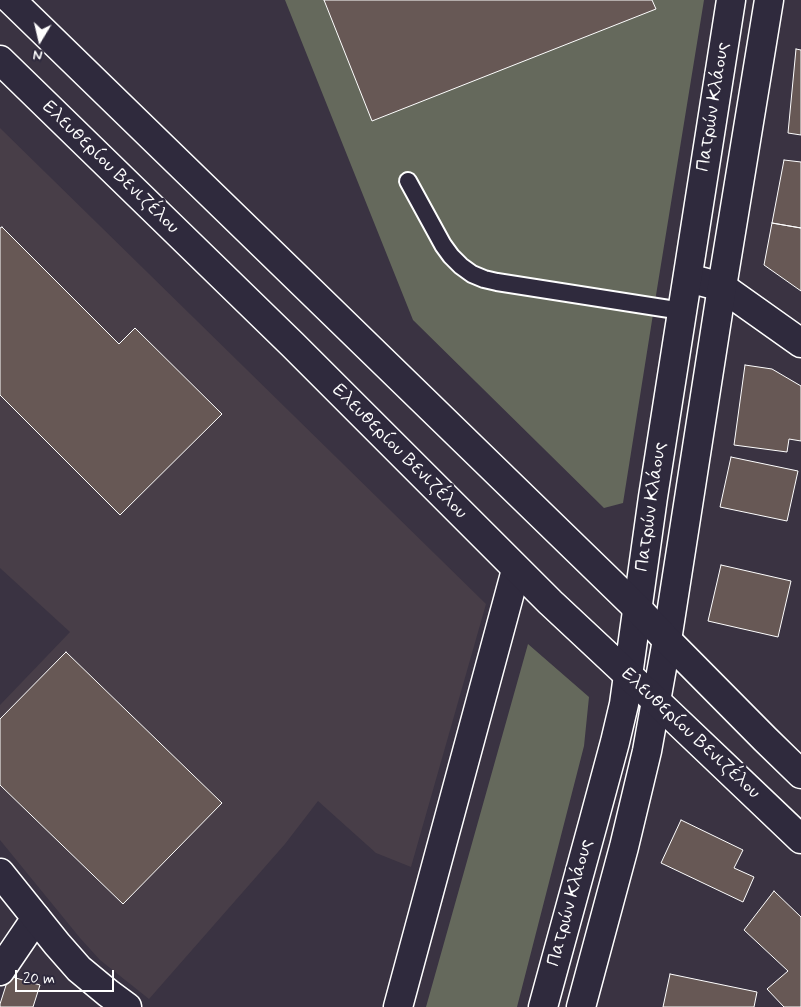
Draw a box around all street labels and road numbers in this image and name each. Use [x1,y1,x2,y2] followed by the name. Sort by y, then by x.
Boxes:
[693,41,735,173] street label: Πατρών Κλάους
[37,97,183,239] street label: Ελευθερίου Βενιζέλου
[327,380,471,524] street label: Ελευθερίου Βενιζέλου
[632,441,672,573] street label: Πατρών Κλάους
[616,664,764,804] street label: Ελευθερίου Βενιζέλου
[543,837,599,969] street label: Πατρών Κλάους

